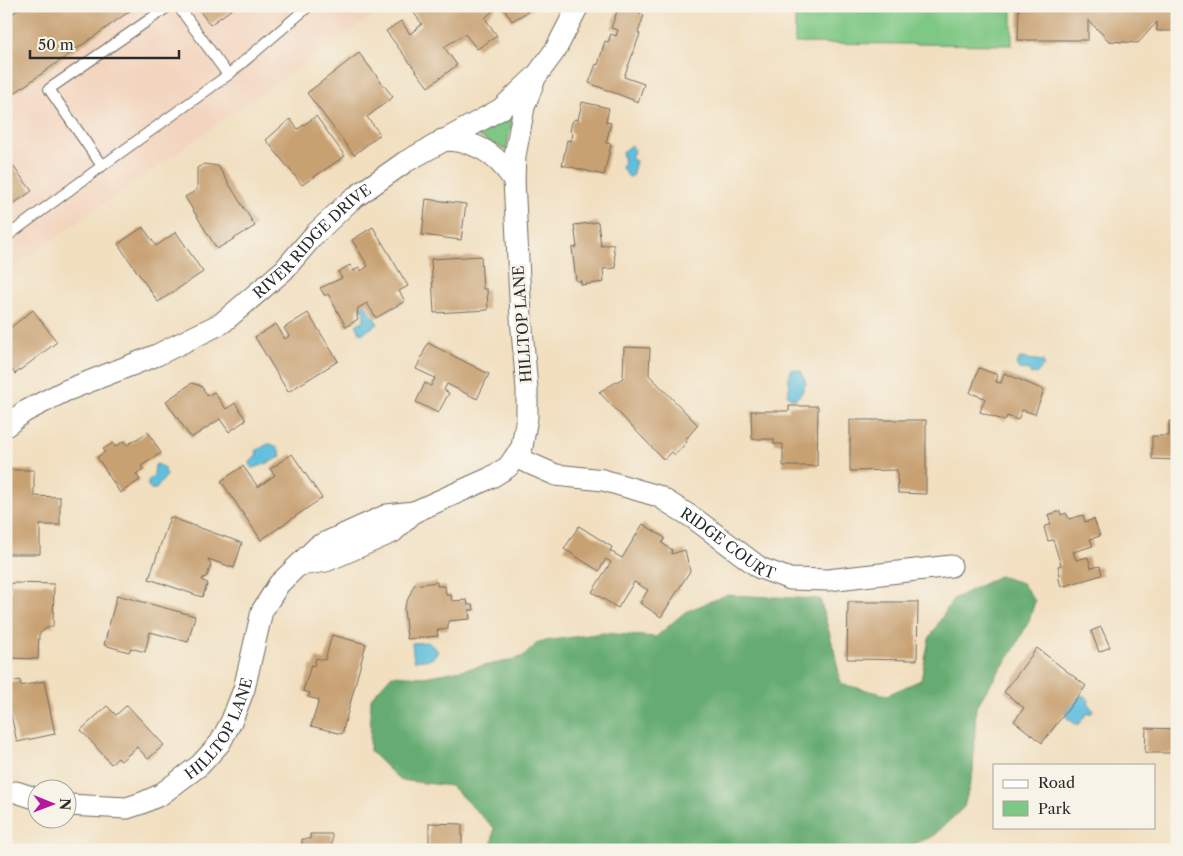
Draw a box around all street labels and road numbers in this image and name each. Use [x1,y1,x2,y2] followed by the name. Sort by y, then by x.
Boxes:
[249,180,374,302] street label: RIVER RIDGE DRIVE
[508,265,536,383] street label: HILLTOP LANE
[677,503,779,583] street label: RIDGE COURT
[180,676,256,783] street label: HILLTOP LANE

